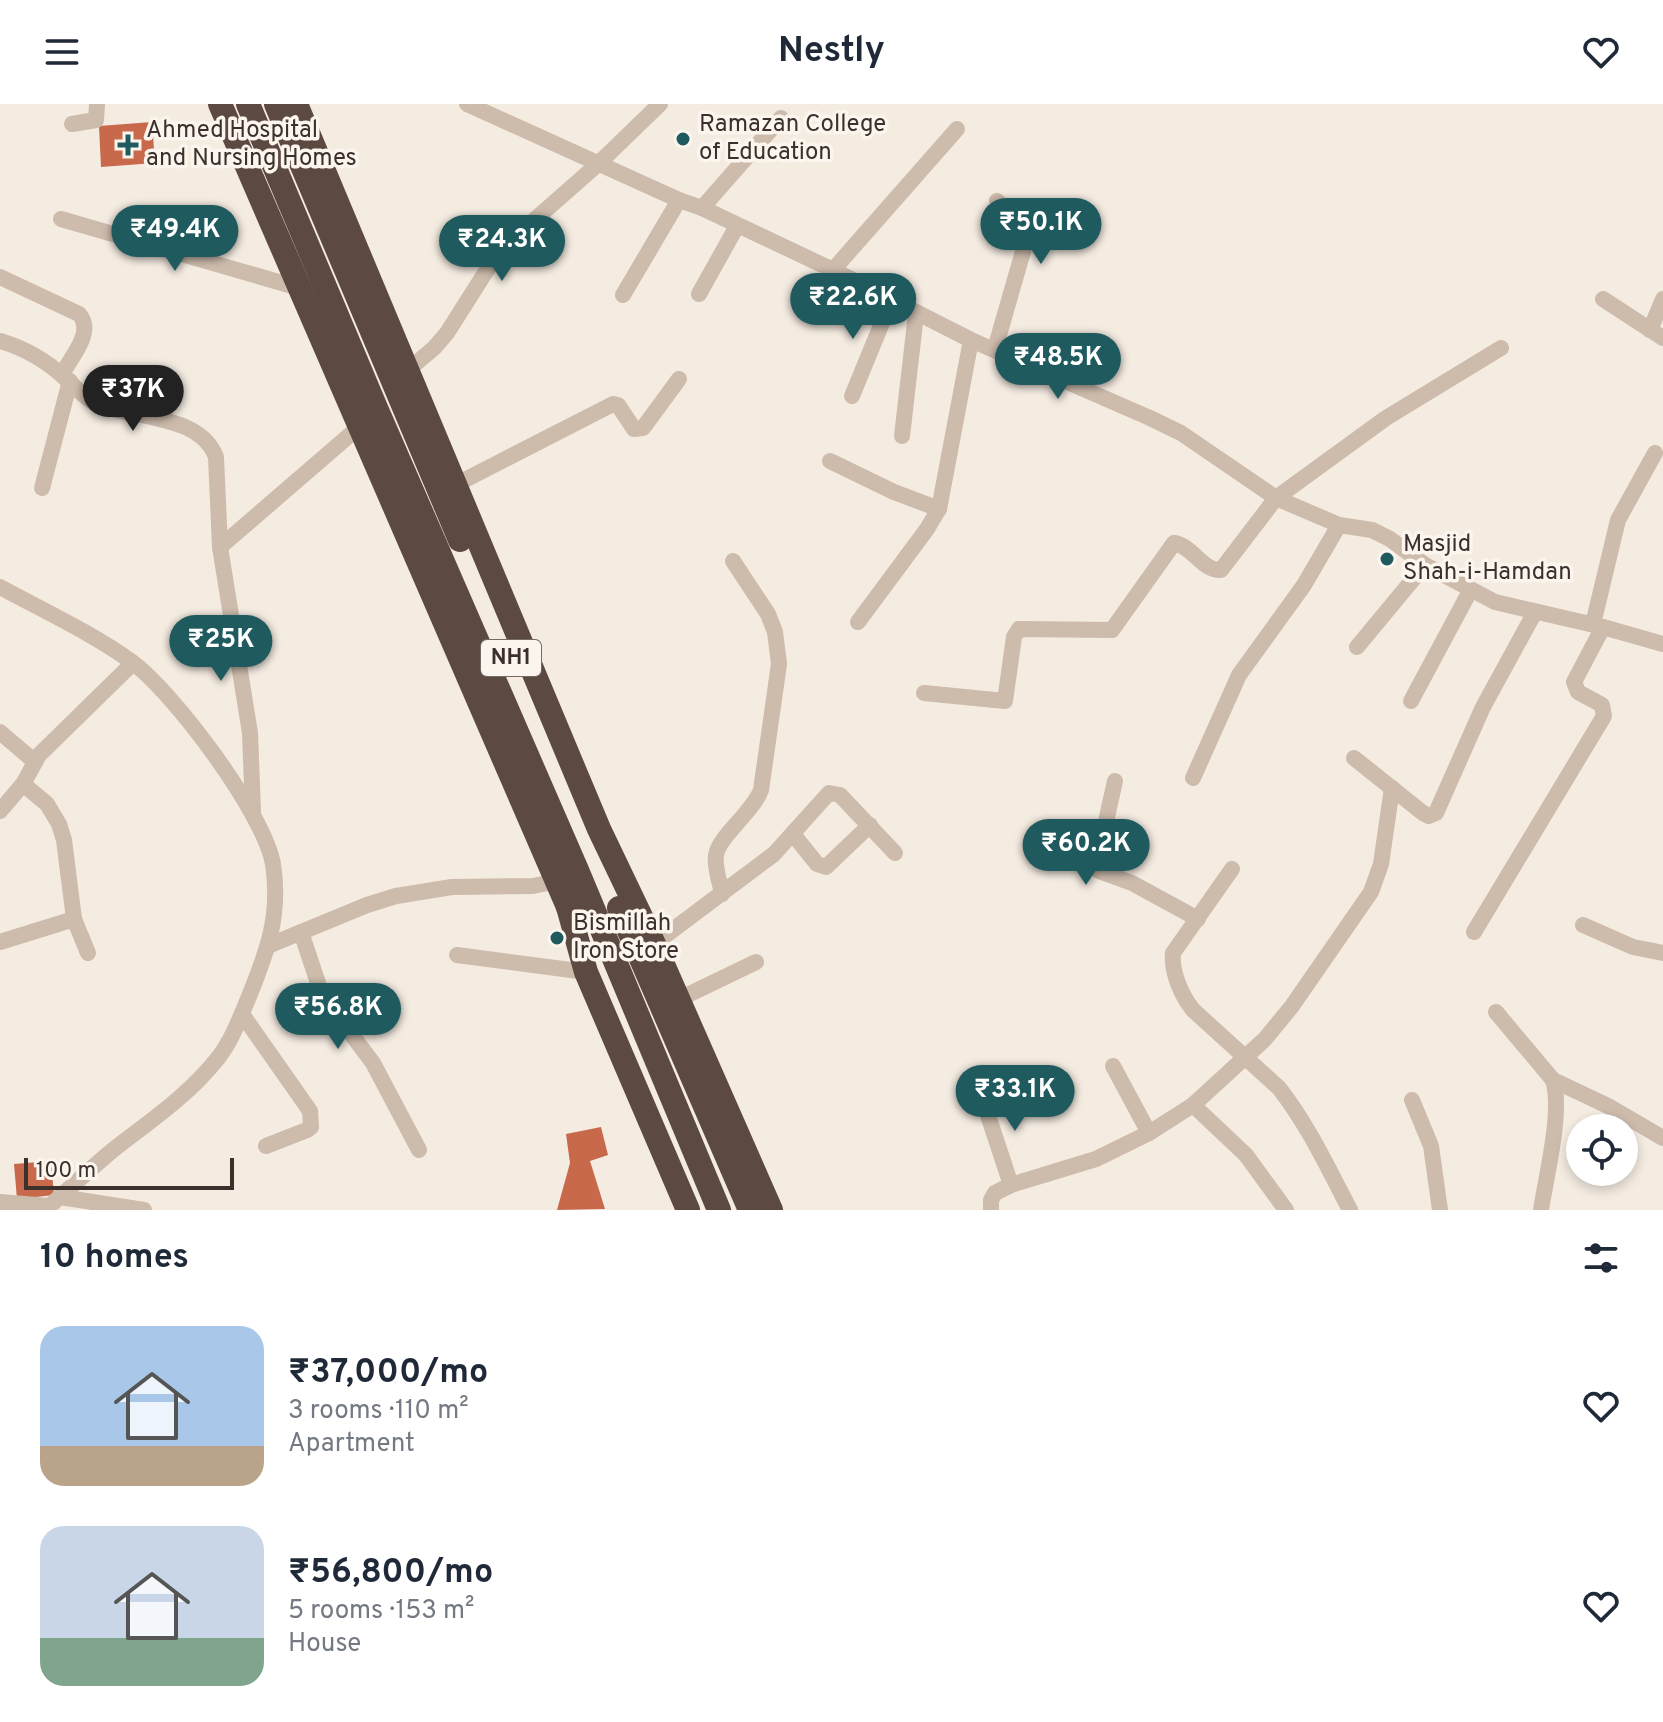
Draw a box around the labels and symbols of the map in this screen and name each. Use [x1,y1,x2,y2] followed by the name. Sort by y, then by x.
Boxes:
[699,110,886,168] place label: Ramazan College of Education
[146,116,357,174] place label: Ahmed Hospital and Nursing Homes
[674,130,692,148] marker: Ramazan College of Education
[117,134,139,156] marker: Ahmed Hospital and Nursing Homes
[976,198,1106,266] pin: ₹50.1K
[110,205,240,273] pin: ₹49.4K
[437,215,567,283] pin: ₹24.3K
[788,273,918,341] pin: ₹22.6K
[993,333,1123,401] pin: ₹48.5K
[86,365,180,433] pin: ₹37K
[1403,530,1572,588] place label: Masjid Shah-i-Hamdan
[1378,550,1396,568] marker: Masjid Shah-i-Hamdan
[174,615,268,683] pin: ₹25K
[481,640,541,676] road number: NH1
[1021,819,1151,887] pin: ₹60.2K
[573,909,679,967] place label: Bismillah Iron Store
[548,929,566,947] marker: Bismillah Iron Store
[273,983,403,1051] pin: ₹56.8K
[950,1065,1080,1133] pin: ₹33.1K
[24,1154,234,1190] scale bar

